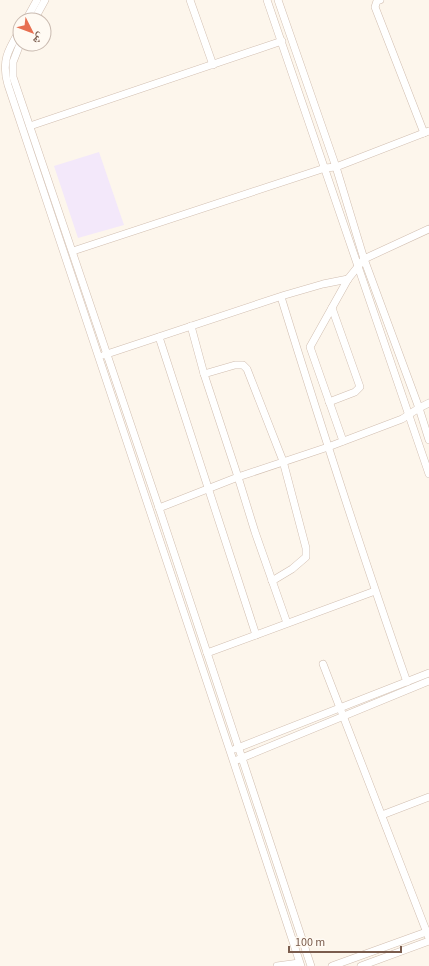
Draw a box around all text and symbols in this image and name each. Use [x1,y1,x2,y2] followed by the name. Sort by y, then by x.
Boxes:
[12,12,52,52] north arrow
[29,29,49,48] text: ش
[289,928,401,954] scale bar
[295,934,325,951] text: 100 m

